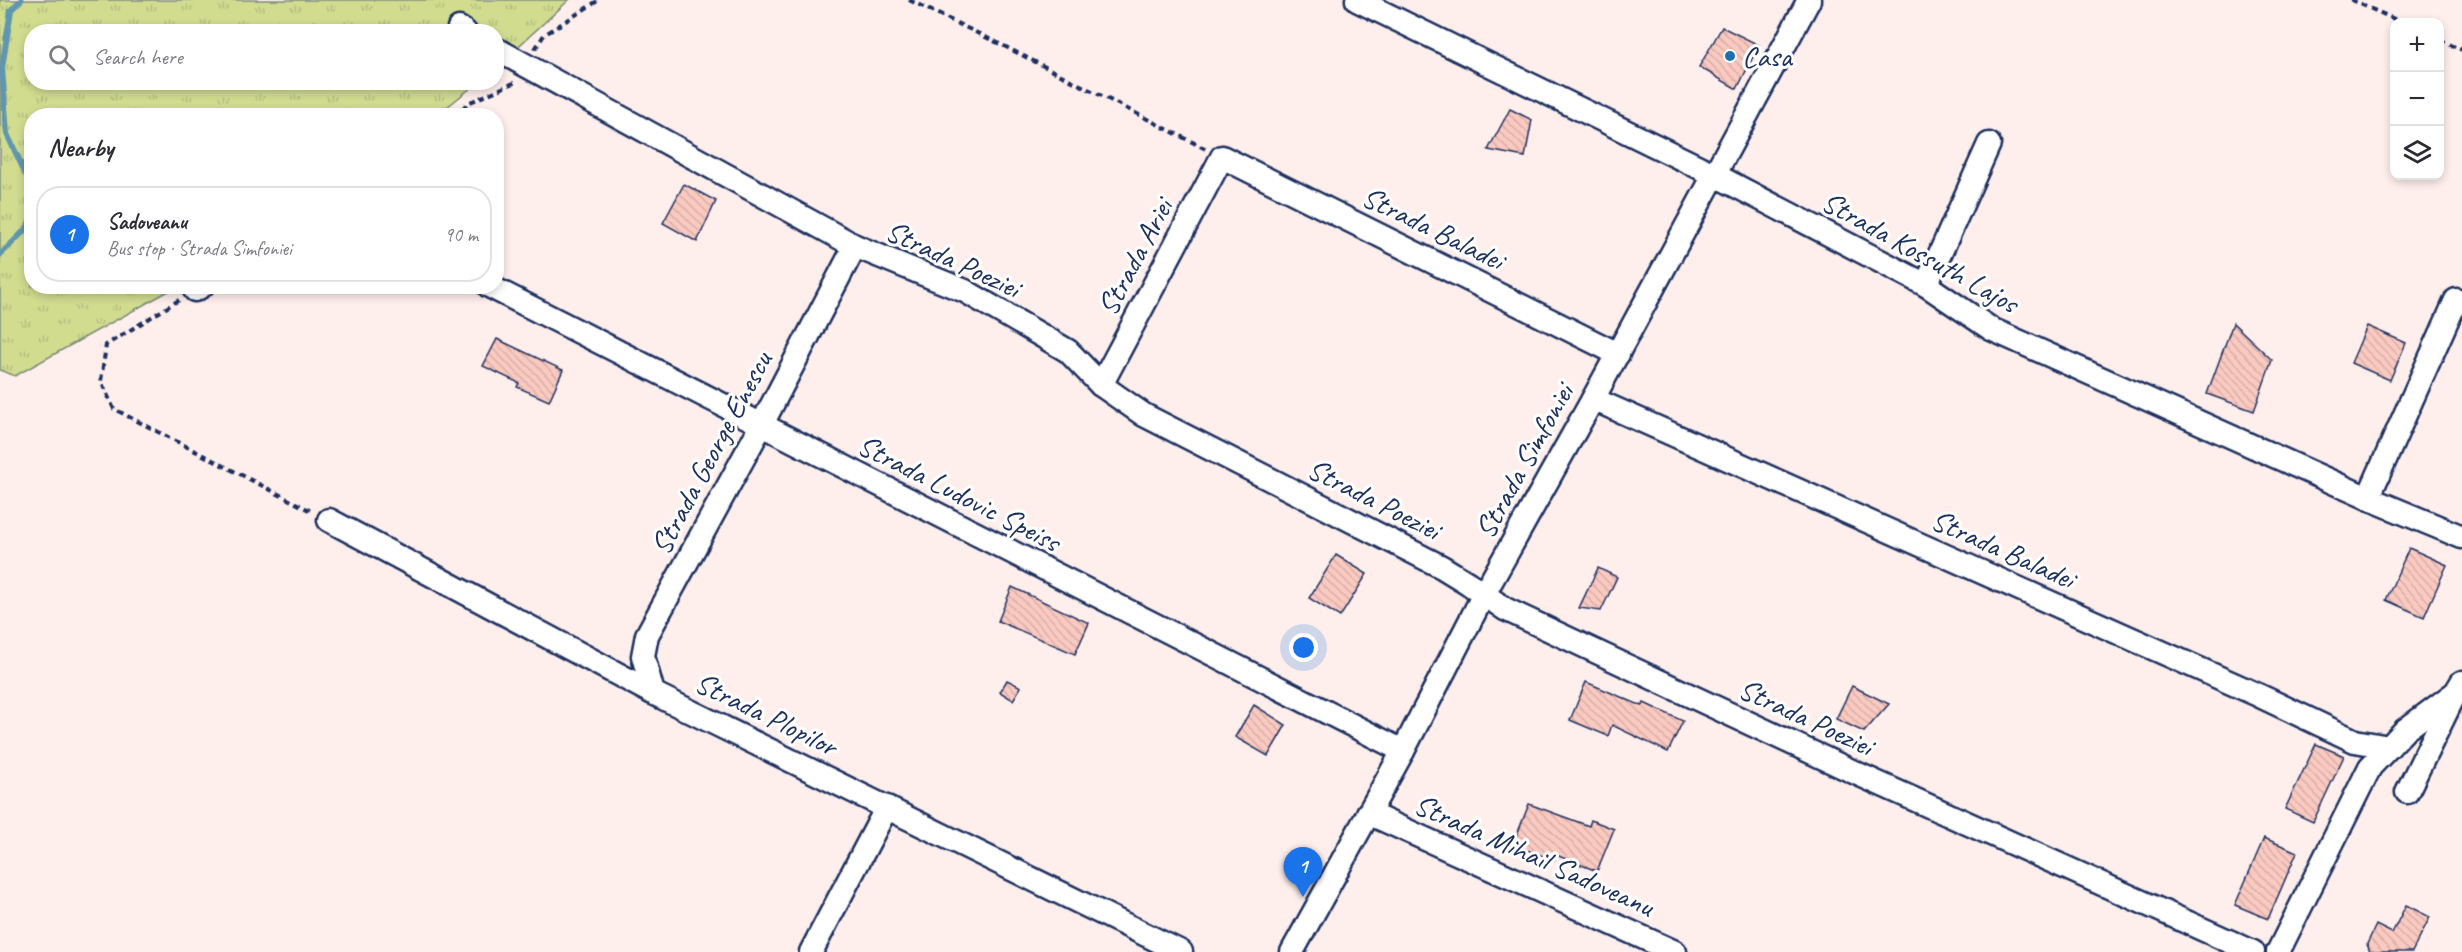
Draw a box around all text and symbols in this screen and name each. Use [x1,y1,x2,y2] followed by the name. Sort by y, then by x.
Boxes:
[2390,18,2444,180] map controls
[2390,18,2444,72] button: +
[24,24,504,90] search box
[1742,37,1794,75] place label: Casa
[45,41,78,74] icon: search
[93,43,183,71] text: Search here
[1723,49,1737,63] marker: Casa
[2390,72,2444,126] button: −
[2390,126,2444,180] button: layers
[48,131,113,164] text: Nearby
[1356,177,1513,280] street label: Strada Baladei
[1815,182,2027,323] street label: Strada Kossuth Lajos
[1088,189,1183,322] street label: Strada Ariei
[107,208,187,236] text: Sadoveanu
[880,211,1029,308] street label: Strada Poeziei
[65,222,74,247] text: 1
[444,222,478,247] text: 90 m
[107,236,292,261] text: Bus stop · Strada Simfoniei
[642,343,781,561] street label: Strada George Enescu
[1466,374,1584,545] street label: Strada Simfoniei
[851,426,1069,562] street label: Strada Ludovic Speiss
[1301,449,1450,550] street label: Strada Poeziei
[1925,500,2084,599] street label: Strada Baladei
[1289,633,1318,662] your location
[689,663,846,766] street label: Strada Plopilor
[1733,669,1882,766] street label: Strada Poeziei
[1408,785,1661,926] street label: Strada Mihail Sadoveanu
[1284,848,1322,897] pin: 1

